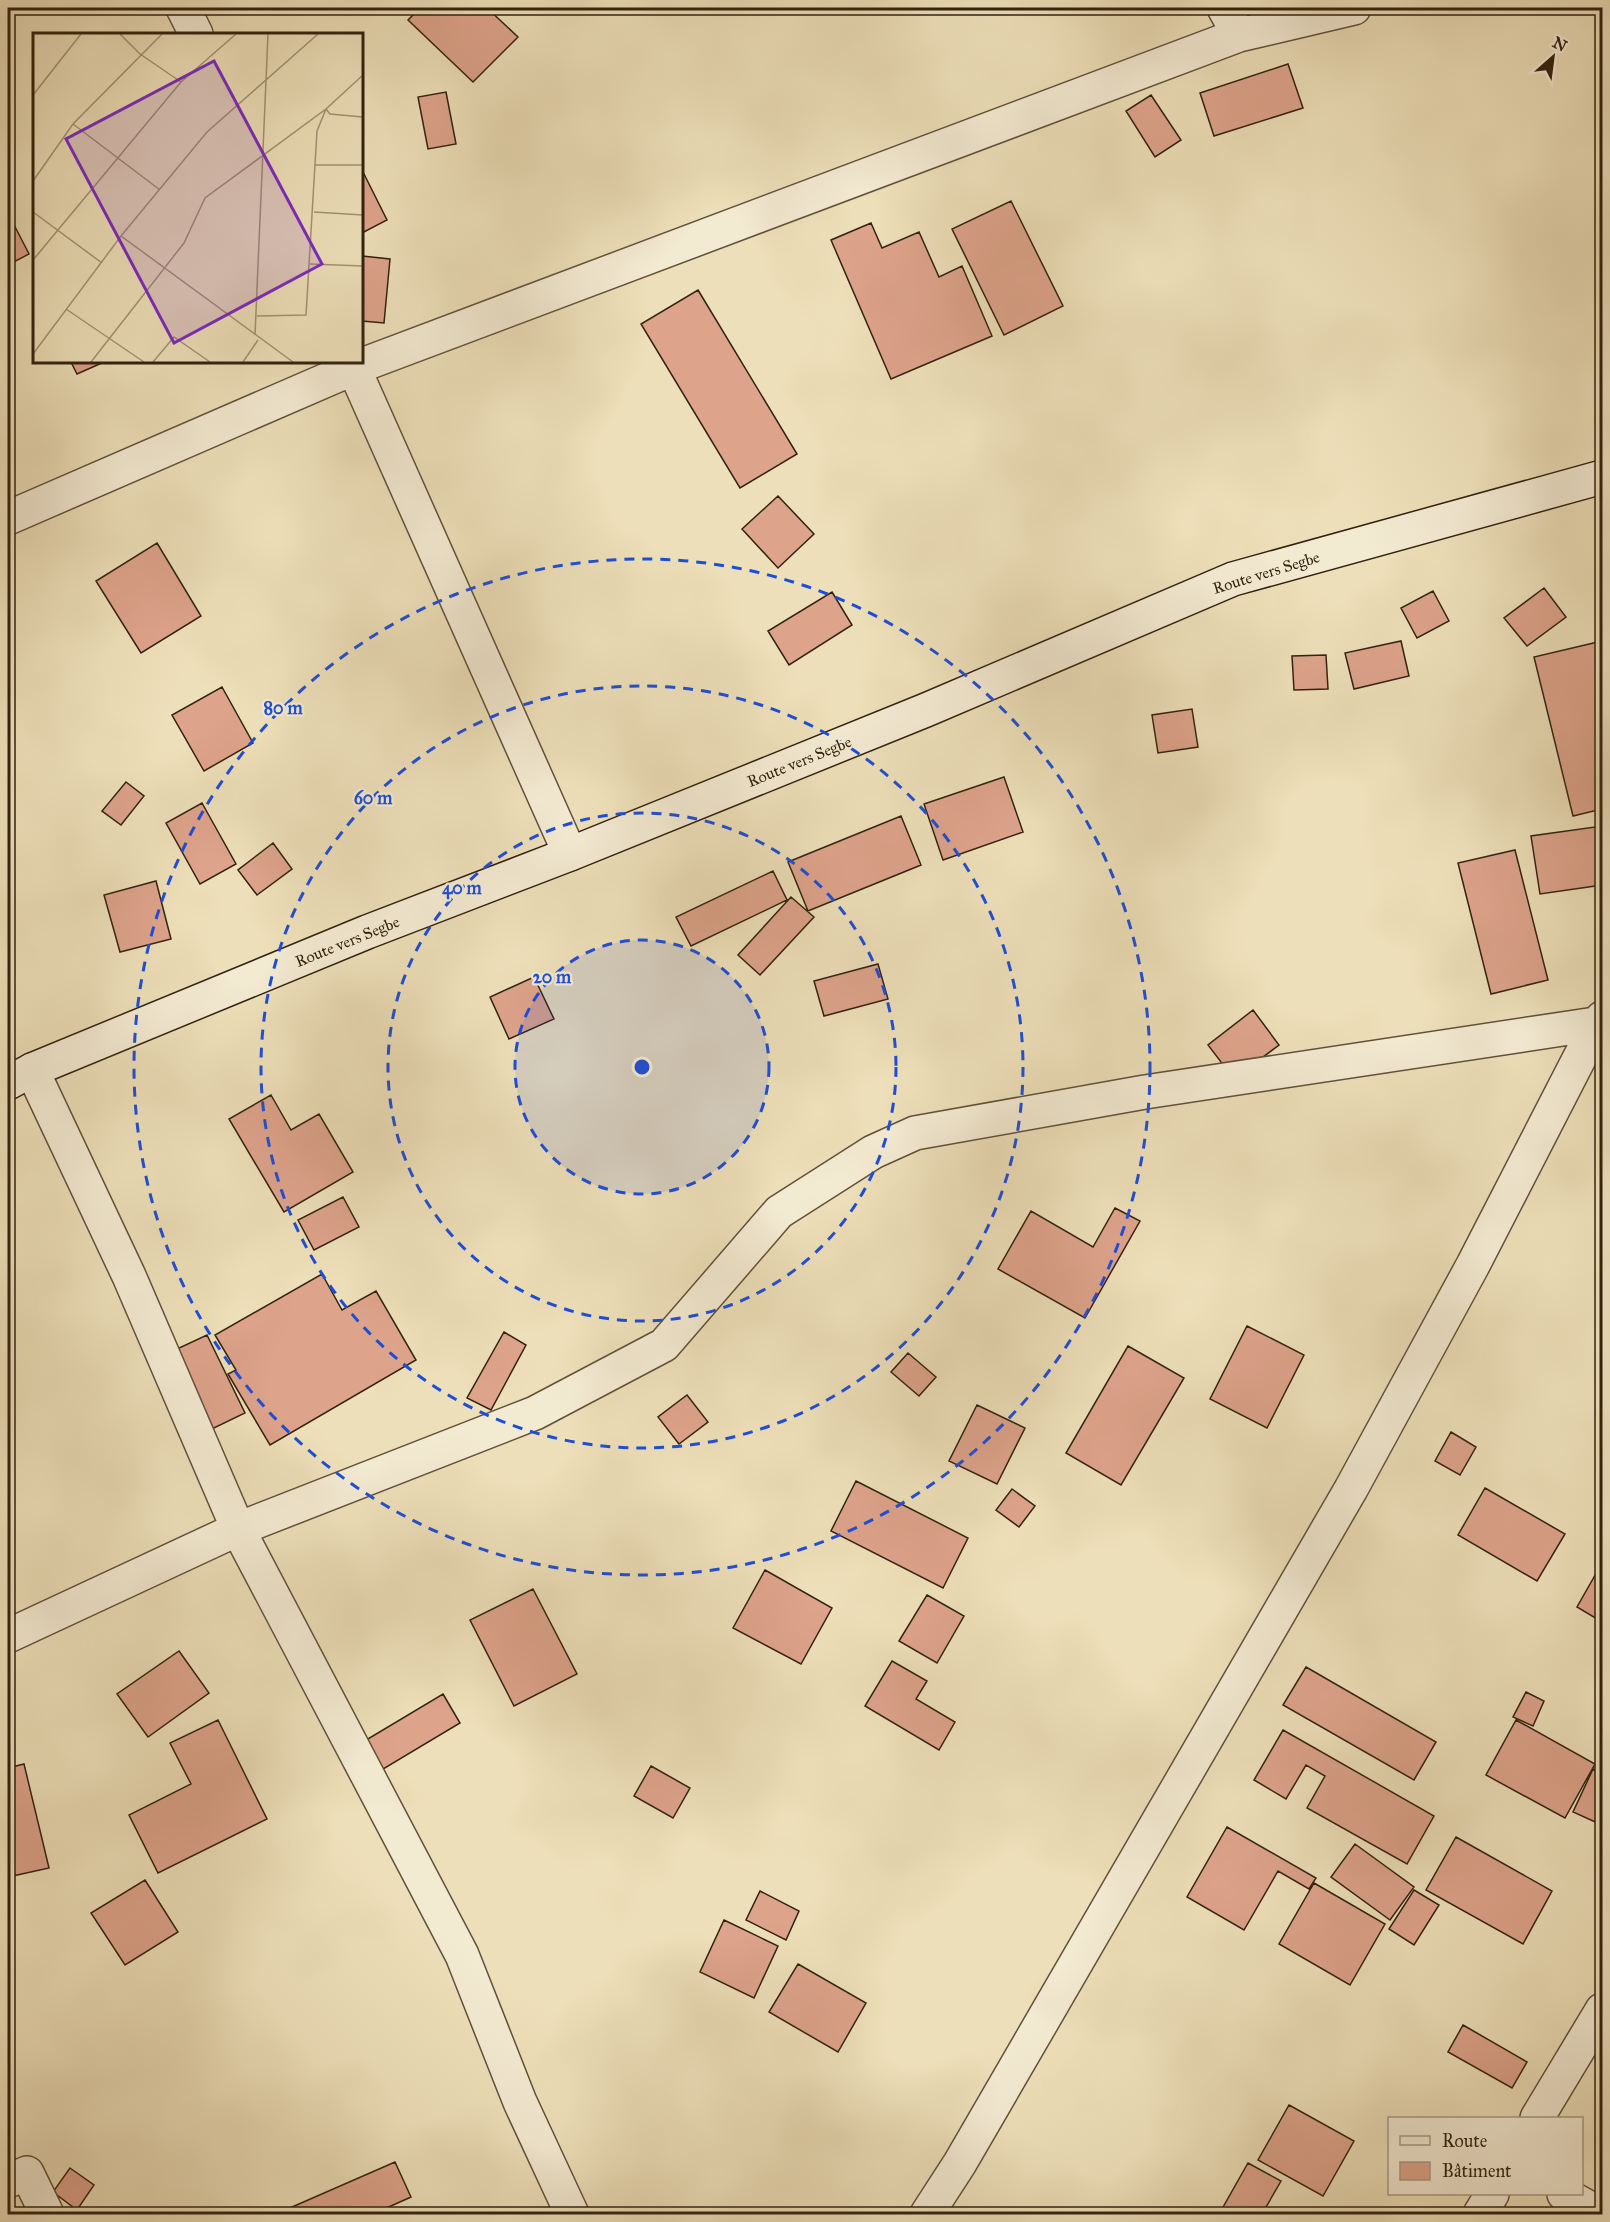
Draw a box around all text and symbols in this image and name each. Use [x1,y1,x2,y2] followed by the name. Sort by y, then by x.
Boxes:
[1523,27,1583,87] north arrow
[33,33,363,363] inset map
[1549,33,1571,56] text: N
[1210,547,1323,599] street label: Route vers Segbe
[263,697,303,719] text: 80 m
[744,732,855,792] street label: Route vers Segbe
[354,787,393,809] text: 60 m
[442,877,483,900] text: 40 m
[292,912,403,972] street label: Route vers Segbe
[533,966,572,988] text: 20 m
[632,1057,652,1077] centre of rings
[1388,2117,1583,2195] legend
[1442,2130,1487,2152] text: Route
[1442,2160,1512,2182] text: Bâtiment

